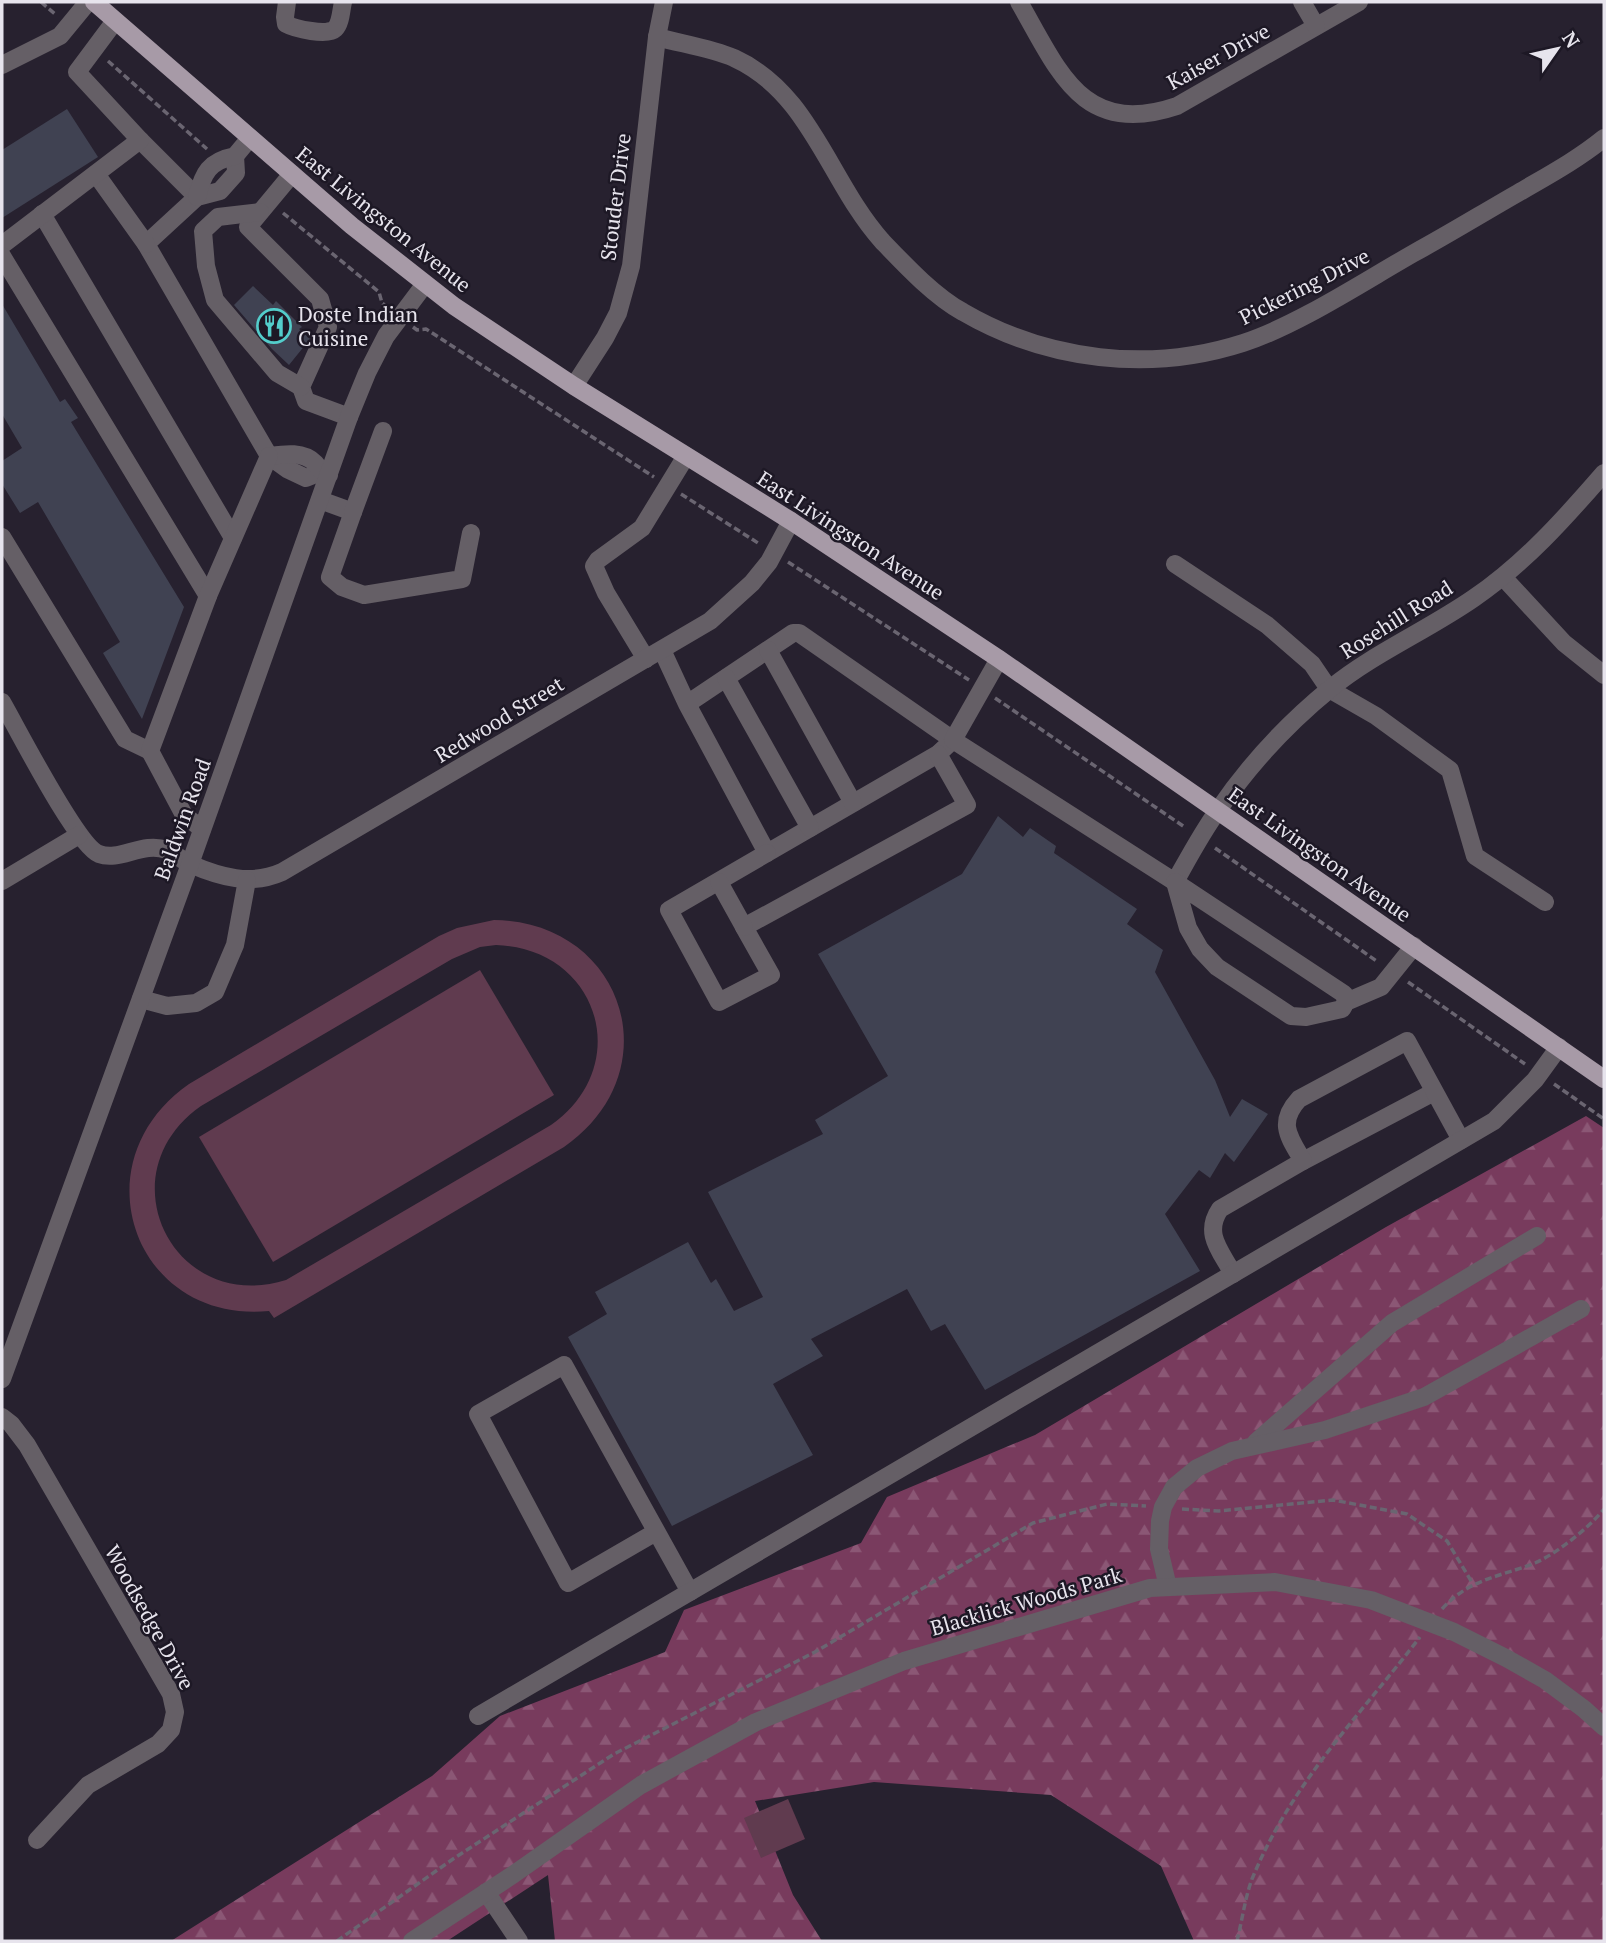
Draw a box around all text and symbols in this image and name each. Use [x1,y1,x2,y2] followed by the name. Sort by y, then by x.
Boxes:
[1522,14,1592,84] north arrow
[1162,16,1274,96] street label: Kaiser Drive
[1557,26,1586,53] text: N
[593,132,637,262] street label: Stouder Drive
[291,140,477,298] street label: East Livingston Avenue
[1234,241,1374,331] street label: Pickering Drive
[298,300,418,352] place label: Doste Indian Cuisine
[255,307,293,345] restaurant icon: Doste Indian Cuisine
[752,464,950,606] street label: East Livingston Avenue
[1335,573,1458,665] street label: Rosehill Road
[429,669,569,769] street label: Redwood Street
[147,754,217,884] street label: Baldwin Road
[1223,780,1417,928] street label: East Livingston Avenue
[99,1540,201,1694] street label: Woodsedge Drive
[927,1560,1125,1642] street label: Blacklick Woods Park

